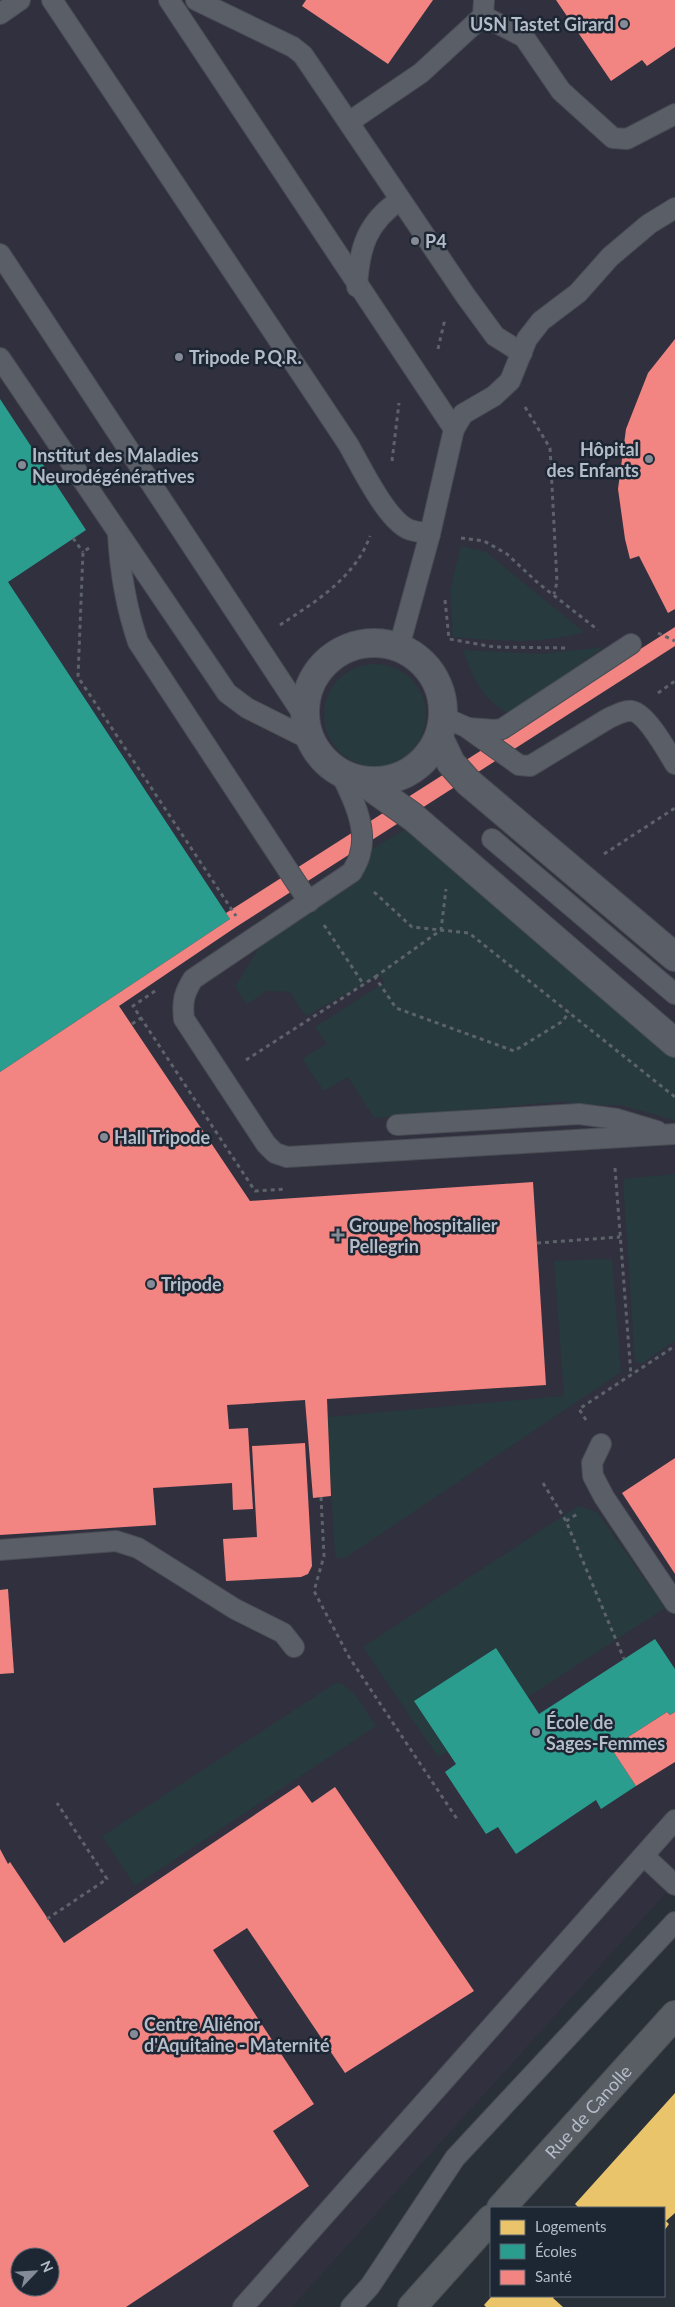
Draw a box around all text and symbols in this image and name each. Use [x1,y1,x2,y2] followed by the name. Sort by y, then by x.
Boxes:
[470,13,614,35] place label: USN Tastet Girard
[618,18,630,30] marker: USN Tastet Girard
[425,230,447,252] place label: P4
[409,235,421,247] marker: P4
[189,346,302,368] place label: Tripode P.Q.R.
[173,351,185,363] marker: Tripode P.Q.R.
[547,438,639,481] place label: Hôpital des Enfants
[32,444,199,487] place label: Institut des Maladies Neurodégénératives
[643,453,655,465] marker: Hôpital des Enfants
[16,459,28,471] marker: Institut des Maladies Neurodégénératives
[114,1126,211,1148] place label: Hall Tripode
[98,1131,110,1143] marker: Hall Tripode
[349,1214,498,1257] place label: Groupe hospitalier Pellegrin
[331,1228,345,1242] marker: Groupe hospitalier Pellegrin
[161,1273,222,1295] place label: Tripode
[145,1278,157,1290] marker: Tripode
[546,1711,665,1754] place label: École de Sages-Femmes
[530,1726,542,1738] marker: École de Sages-Femmes
[144,2013,330,2056] place label: Centre Aliénor d'Aquitaine - Maternité
[128,2028,140,2040] marker: Centre Aliénor d'Aquitaine - Maternité
[540,2060,636,2163] street label: Rue de Canolle
[490,2207,665,2297] legend
[535,2217,607,2235] text: Logements
[535,2242,577,2260] text: Écoles
[10,2247,60,2297] north arrow
[37,2258,57,2275] text: N
[535,2267,572,2285] text: Santé

